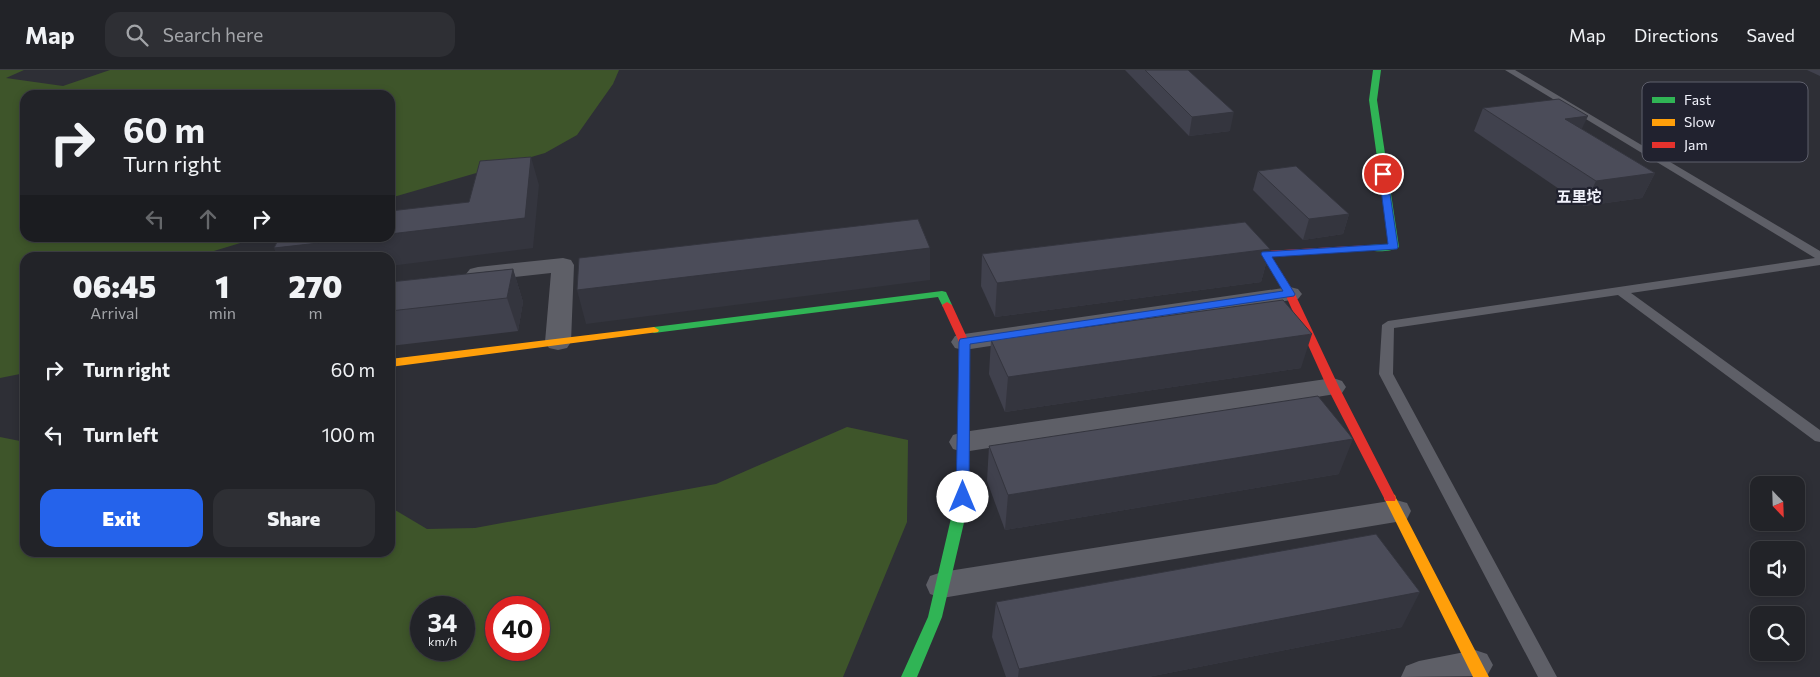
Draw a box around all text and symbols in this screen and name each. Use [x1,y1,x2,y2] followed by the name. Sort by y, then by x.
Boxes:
[105,12,455,57] search box
[25,20,75,49] text: Map
[123,21,151,49] icon: search
[163,23,263,46] text: Search here
[1569,24,1606,46] text: Map
[1634,24,1718,46] text: Directions
[1746,24,1795,46] text: Saved
[1642,82,1808,162] legend
[1684,91,1711,108] text: Fast
[123,107,205,150] text: 60 m
[40,110,105,175] icon: right
[1684,113,1715,130] text: Slow
[1684,136,1708,153] text: Jam
[123,150,221,177] text: Turn right
[1362,153,1404,195] pin
[1369,160,1397,188] icon: arrive
[1556,187,1602,205] district label: 五里坨
[141,205,169,233] icon: left
[194,205,222,233] icon: ahead
[247,205,275,233] icon: right
[73,267,156,304] text: 06:45
[215,267,229,304] text: 1
[289,267,342,304] text: 270
[90,303,139,322] text: Arrival
[209,303,236,322] text: min
[308,303,322,322] text: m
[40,356,68,384] icon: right
[83,358,170,381] text: Turn right
[331,358,375,381] text: 60 m
[40,421,68,449] icon: left
[83,423,158,446] text: Turn left
[322,423,375,446] text: 100 m
[936,470,988,522] position arrow
[1750,476,1805,531] north arrow
[1750,476,1805,661] map controls
[40,489,203,547] button: Exit
[213,489,375,547] button: Share
[1750,541,1805,596] button: sound
[485,596,550,661] speed limit sign: 40
[1750,606,1805,661] button: search
[428,607,457,637] text: 34
[428,634,457,648] text: km/h

